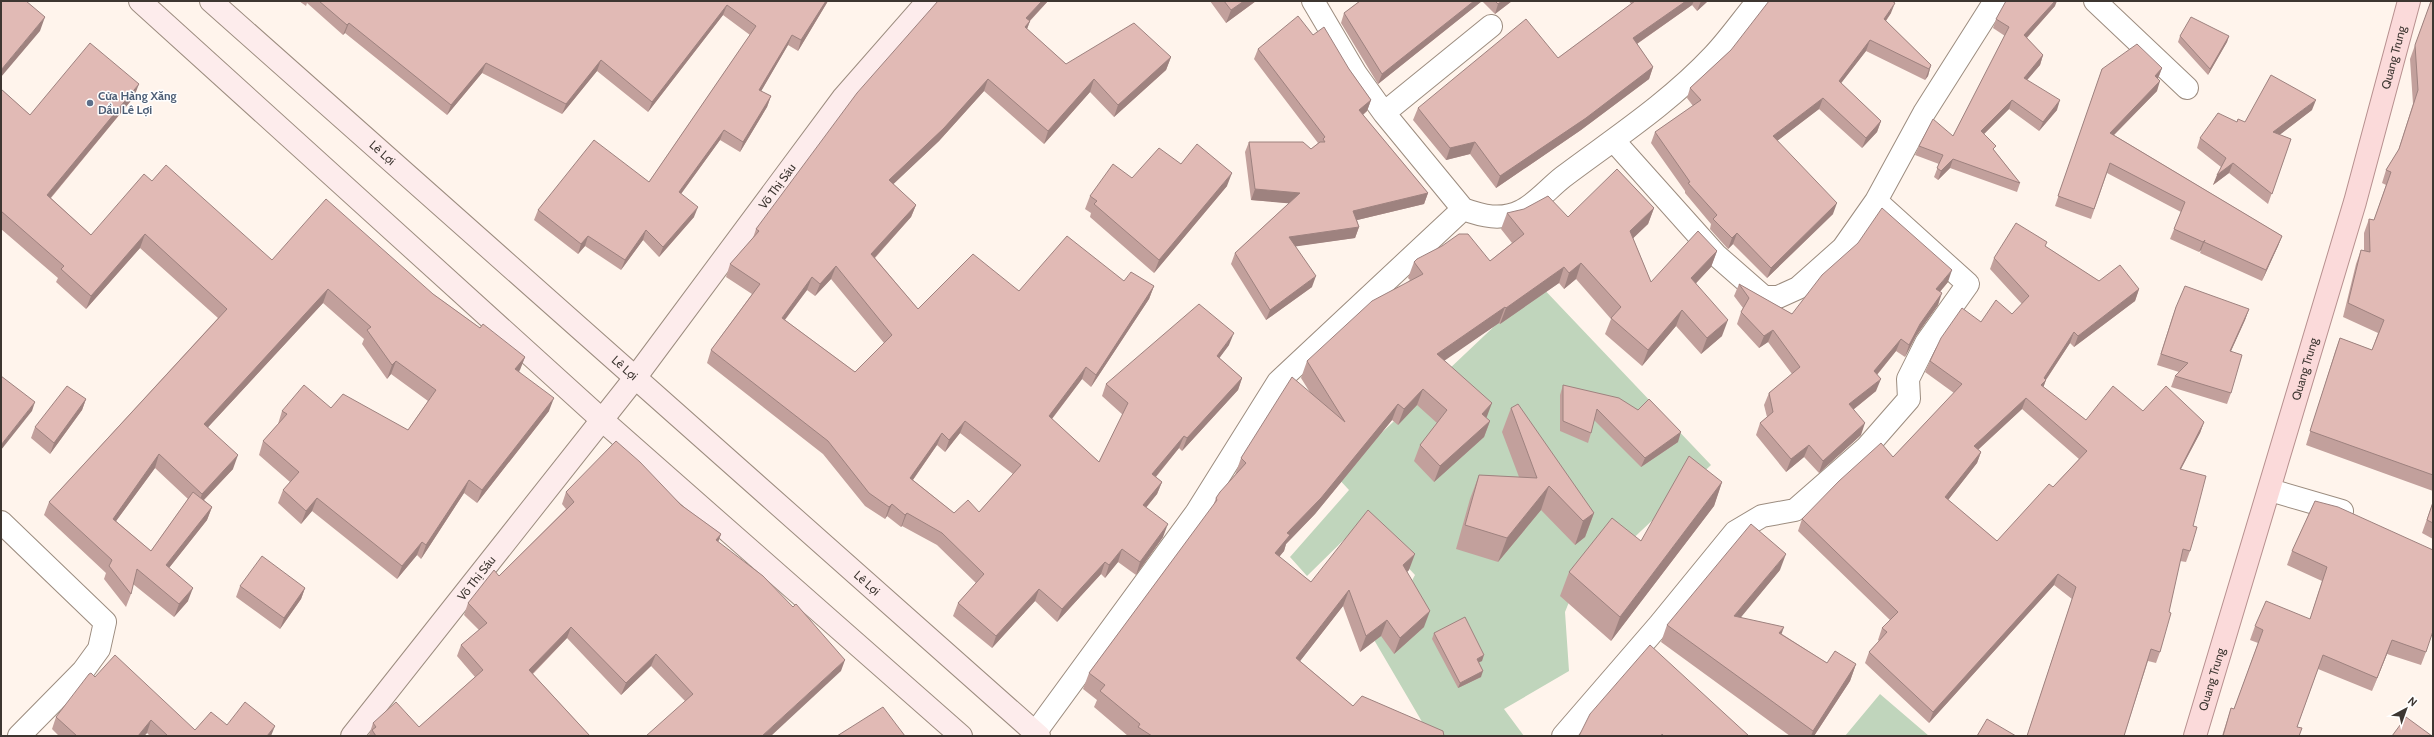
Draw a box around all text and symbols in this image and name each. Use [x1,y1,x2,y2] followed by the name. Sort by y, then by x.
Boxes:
[2378,23,2409,91] street label: Quang Trung
[98,88,177,117] place label: Cửa Hàng Xăng Dầu Lê Lợi
[85,98,95,108] marker: Cửa Hàng Xăng Dầu Lê Lợi
[366,137,399,168] street label: Lê Lợi
[755,160,799,212] street label: Võ Thị Sáu
[2288,335,2321,402] street label: Quang Trung
[609,352,641,383] street label: Lê Lợi
[454,553,499,603] street label: Võ Thị Sáu
[851,567,883,598] street label: Lê Lợi
[2195,645,2228,713] street label: Quang Trung
[2386,689,2426,729] north arrow
[2405,694,2420,709] text: N

